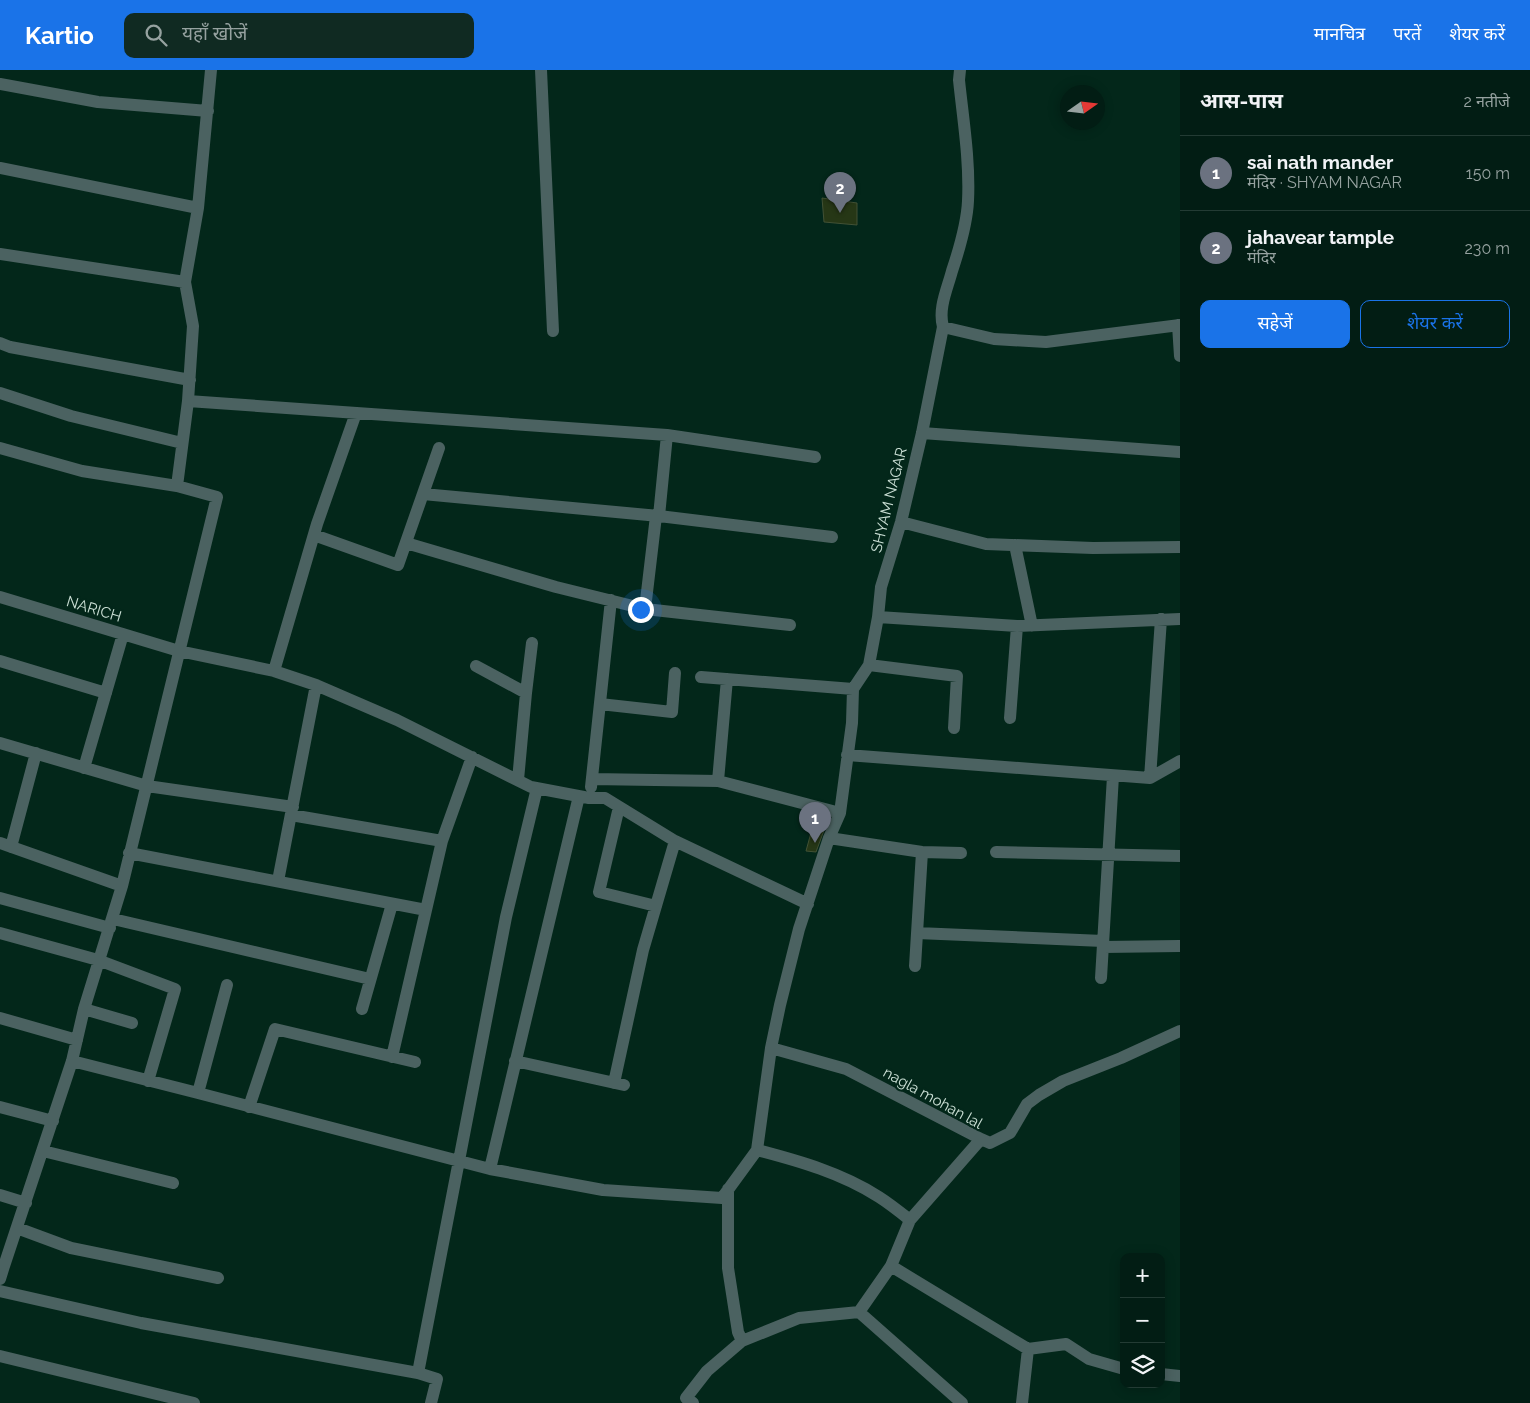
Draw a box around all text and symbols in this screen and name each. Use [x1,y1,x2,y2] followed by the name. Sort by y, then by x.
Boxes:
[124,13,474,58] search box
[25,21,94,50] text: Kartio
[142,21,170,49] icon: search
[182,22,247,44] text: यहाँ खोजें
[1314,23,1365,44] text: मानचित्र
[1393,23,1421,44] text: परतें
[1449,23,1505,44] text: शेयर करें
[1060,85,1105,130] north arrow
[1200,88,1283,113] text: आस-पास
[1464,92,1510,111] text: 2 नतीजे
[1247,151,1393,173] text: sai nath mander
[1212,164,1220,183] text: 1
[1466,164,1510,183] text: 150 m
[824,172,856,213] pin: 2
[1247,173,1402,192] text: मंदिर · SHYAM NAGAR
[1247,226,1394,248] text: jahavear tample
[1211,239,1221,258] text: 2
[1465,239,1510,258] text: 230 m
[1247,248,1276,267] text: मंदिर
[1200,300,1350,348] button: सहेजें
[1360,300,1510,348] button: शेयर करें
[867,445,911,555] street label: SHYAM NAGAR
[64,592,124,626] street label: NARICH
[628,597,654,623] your location
[799,802,831,843] pin: 1
[880,1063,987,1133] street label: nagla mohan lal
[1120,1253,1165,1388] map controls
[1120,1253,1165,1298] button: +
[1120,1298,1165,1343] button: −
[1120,1343,1165,1388] button: layers

